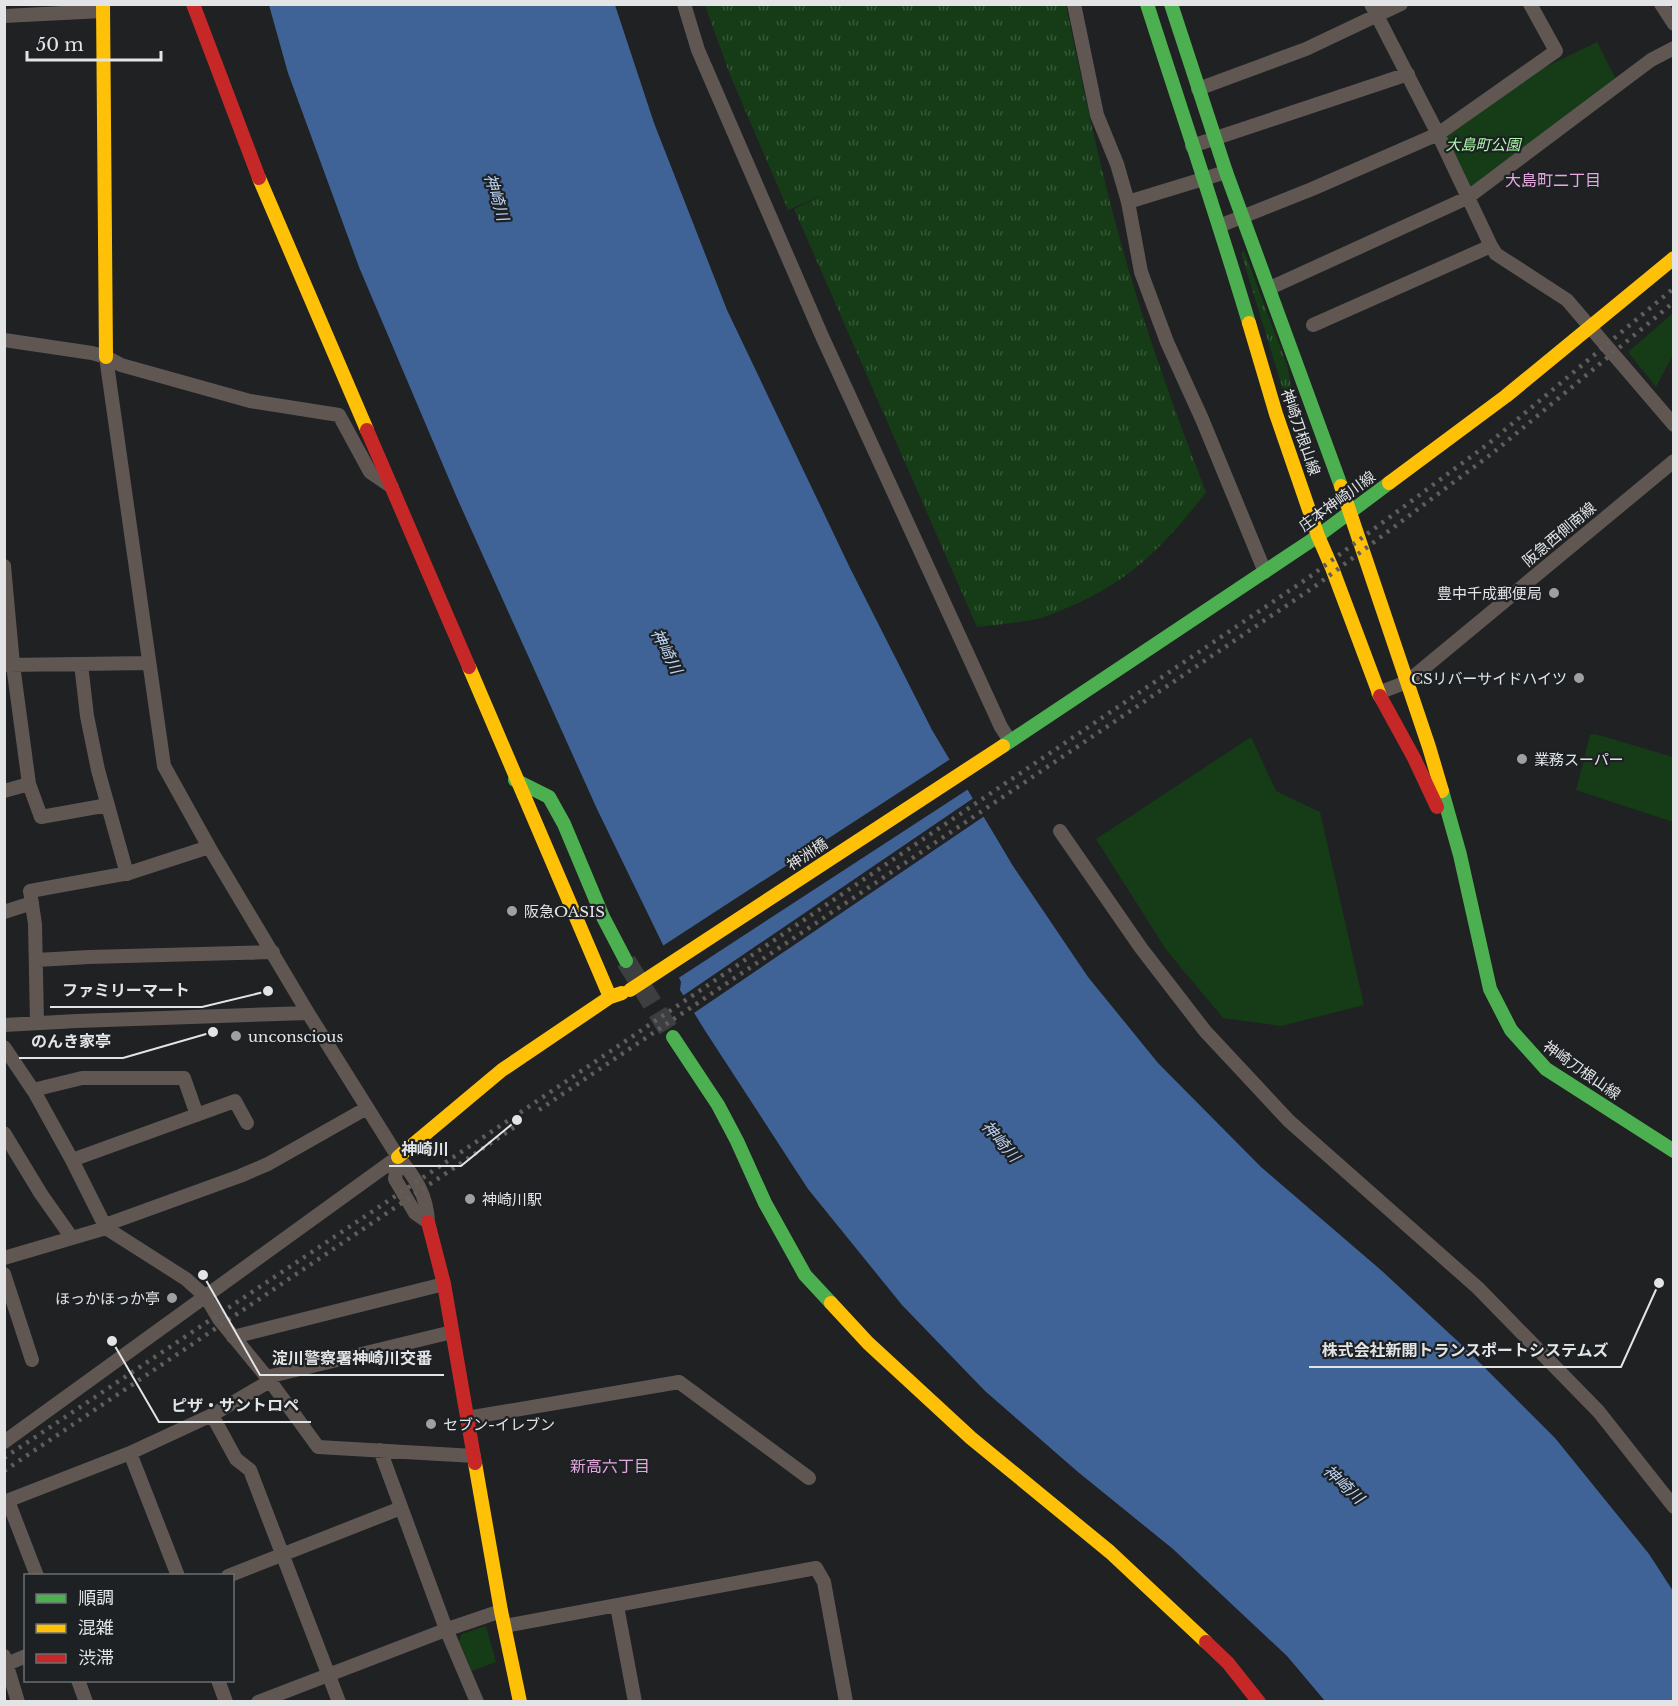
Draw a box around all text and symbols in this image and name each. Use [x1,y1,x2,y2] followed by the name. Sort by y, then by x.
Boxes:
[27,24,160,62] scale bar
[36,34,84,56] text: 50 m
[1445,135,1522,154] park label: 大島町公園
[1505,170,1601,190] district label: 大島町二丁目
[480,171,514,225] water label: 神崎川
[1277,386,1325,478] street label: 神崎刀根山線
[1295,467,1379,535] street label: 庄本神崎川線
[1518,498,1600,570] street label: 阪急西側南線
[1437,584,1542,603] place label: 豊中千成郵便局
[1547,586,1561,600] marker: 豊中千成郵便局
[647,625,688,679] water label: 神崎川
[1411,669,1567,688] place label: CSリバーサイドハイツ
[1572,671,1586,685] marker: CSリバーサイドハイツ
[1534,750,1624,769] place label: 業務スーパー
[1515,752,1529,766] marker: 業務スーパー
[783,834,831,874] street label: 神洲橋
[524,902,605,921] place label: 阪急OASIS
[505,904,519,918] marker: 阪急OASIS
[50,973,202,1007] callout: ファミリーマート
[62,980,190,1000] text: ファミリーマート
[19,1024,123,1058] callout: のんき家亭
[248,1027,343,1046] place label: unconscious
[229,1029,243,1043] marker: unconscious
[31,1031,111,1051] text: のんき家亭
[1540,1036,1624,1104] street label: 神崎刀根山線
[978,1116,1026,1167] water label: 神崎川
[389,1132,461,1166] callout: 神崎川
[401,1139,449,1159] text: 神崎川
[482,1190,542,1209] place label: 神崎川駅
[463,1192,477,1206] marker: 神崎川駅
[55,1289,160,1308] place label: ほっかほっか亭
[165,1291,179,1305] marker: ほっかほっか亭
[1309,1333,1621,1367] callout: 株式会社新開トランスポートシステムズ
[1321,1340,1609,1360] text: 株式会社新開トランスポートシステムズ
[260,1341,444,1375] callout: 淀川警察署神崎川交番
[272,1348,432,1368] text: 淀川警察署神崎川交番
[159,1388,311,1422] callout: ピザ・サントロペ
[171,1395,299,1415] text: ピザ・サントロペ
[443,1415,555,1434] place label: セブン-イレブン
[424,1417,438,1431] marker: セブン-イレブン
[570,1456,650,1476] district label: 新高六丁目
[1320,1460,1370,1509] water label: 神崎川
[24,1574,234,1682] legend
[78,1587,114,1609] text: 順調
[78,1617,114,1639] text: 混雑
[78,1647,114,1669] text: 渋滞

